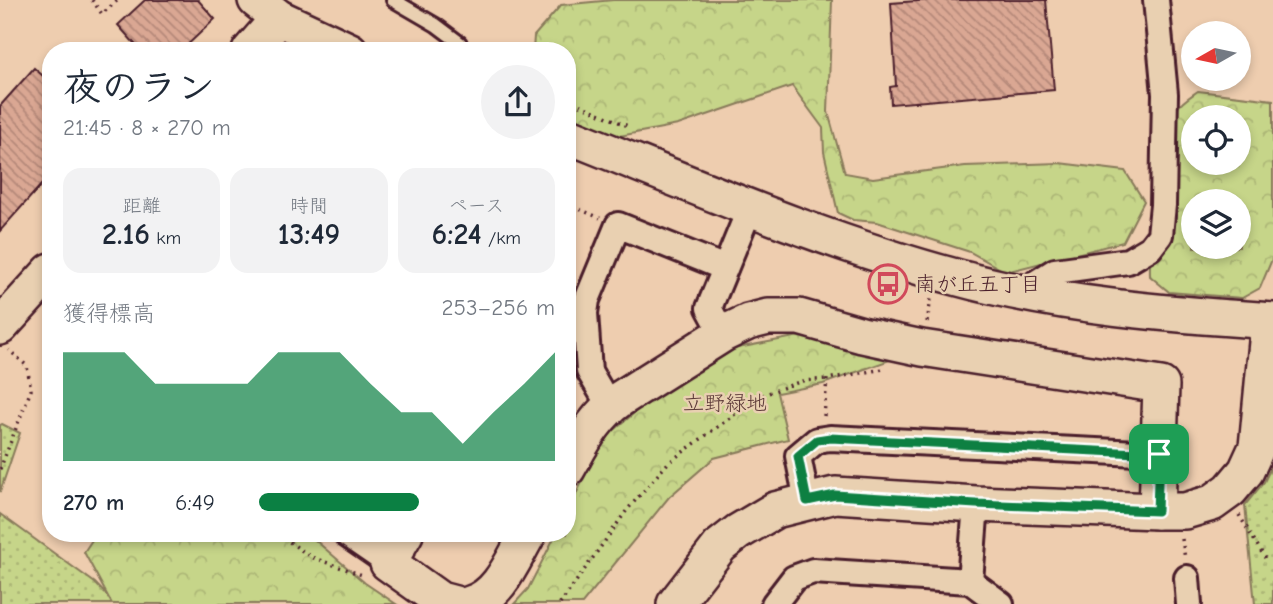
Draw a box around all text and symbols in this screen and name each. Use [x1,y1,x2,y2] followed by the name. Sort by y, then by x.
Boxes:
[1181,21,1251,91] north arrow
[1181,21,1251,259] map controls
[481,65,555,139] button: share
[63,66,215,110] text: 夜のラン
[1181,105,1251,175] button: locate
[63,114,231,141] text: 21:45 · 8 × 270 m
[1181,189,1251,259] button: layers
[123,195,161,217] text: 距離
[290,195,328,217] text: 時間
[448,195,504,217] text: ペース
[102,217,150,252] text: 2.16
[278,217,340,252] text: 13:49
[432,217,482,252] text: 6:24
[150,227,181,249] text: km
[482,227,521,249] text: /km
[867,263,909,305] bus stop icon: 南が丘五丁目
[915,272,1041,296] place label: 南が丘五丁目
[441,294,555,321] text: 253–256 m
[63,300,155,327] text: 獲得標高
[683,391,767,415] park label: 立野緑地
[1129,424,1189,484] pin
[1140,435,1178,473] icon: arrive
[63,489,124,516] text: 270 m
[175,489,215,516] text: 6:49

